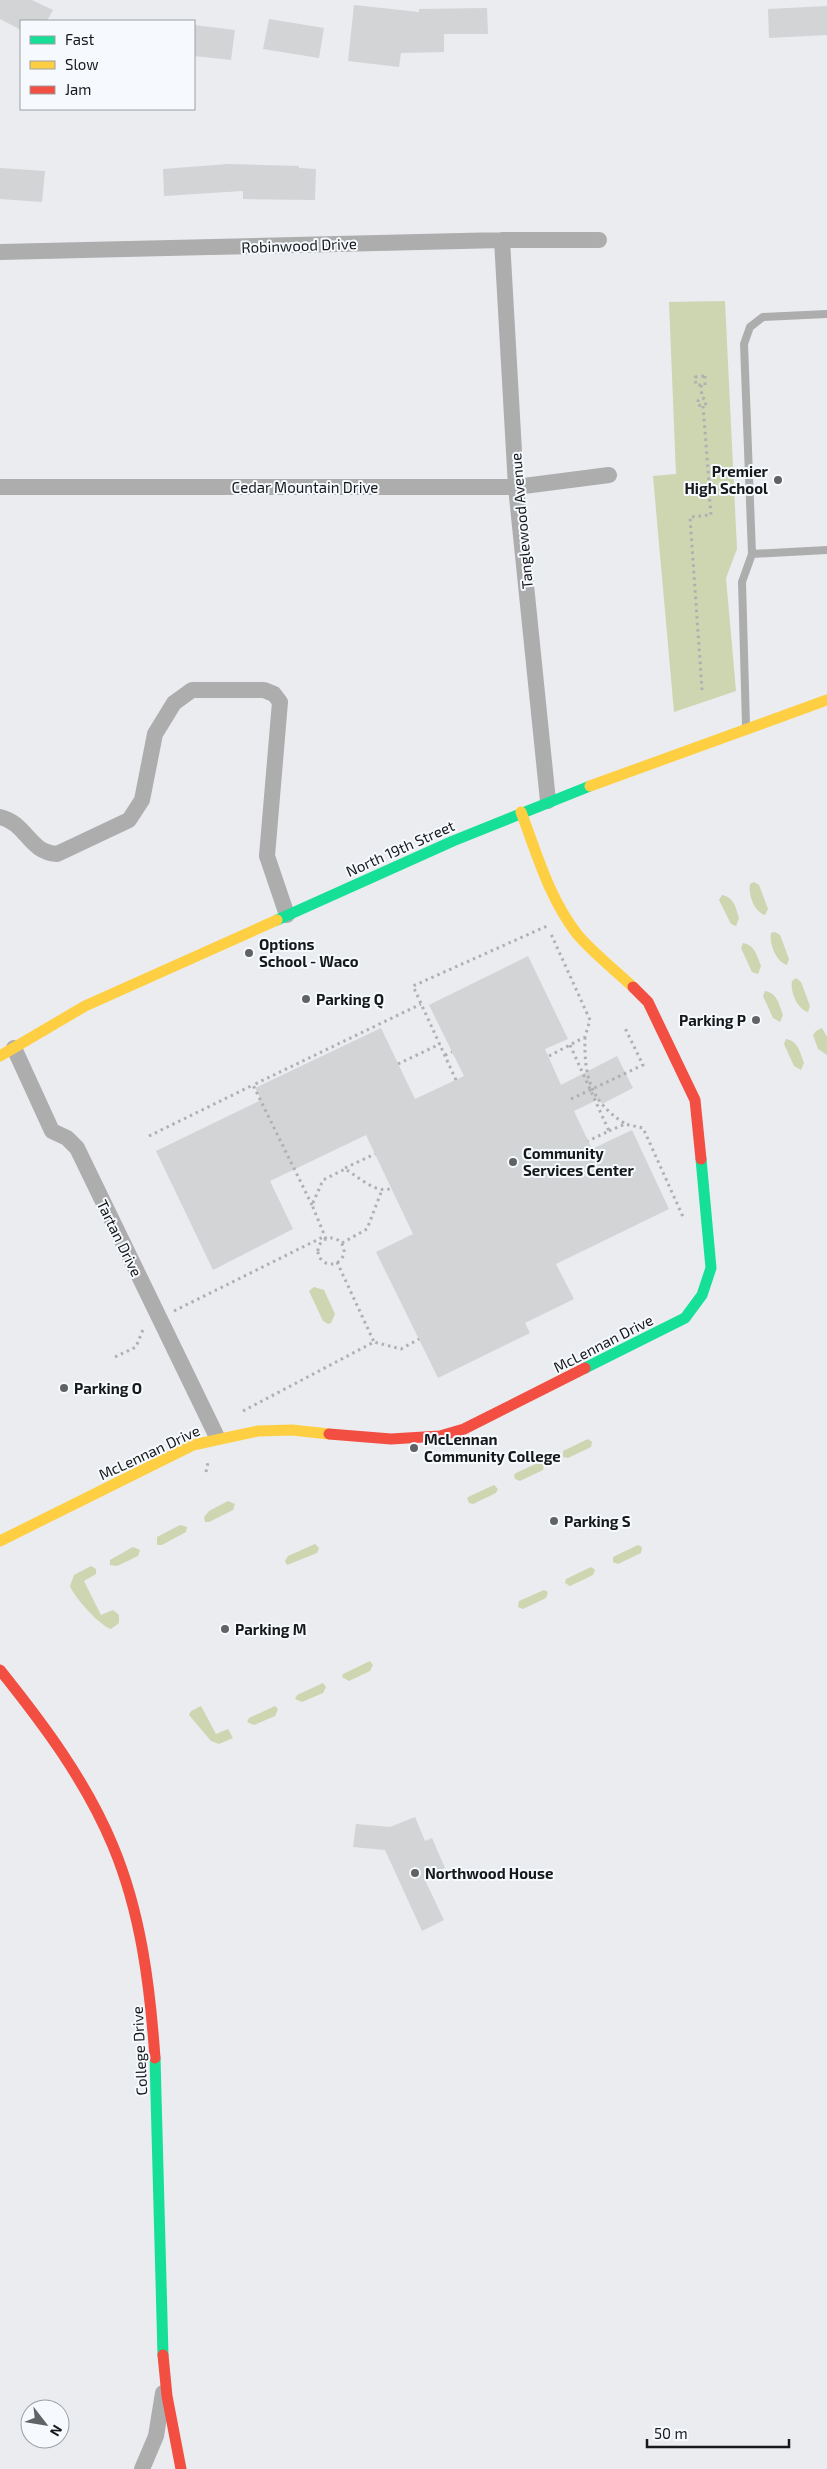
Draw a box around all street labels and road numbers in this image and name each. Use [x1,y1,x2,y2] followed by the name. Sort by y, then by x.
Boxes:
[241,234,357,256] street label: Robinwood Drive
[506,452,536,590] street label: Tanglewood Avenue
[232,478,378,496] street label: Cedar Mountain Drive
[343,816,457,880] street label: North 19th Street
[94,1197,146,1279] street label: Tartan Drive
[550,1310,656,1376] street label: McLennan Drive
[96,1421,202,1483] street label: McLennan Drive
[128,2006,150,2096] street label: College Drive

